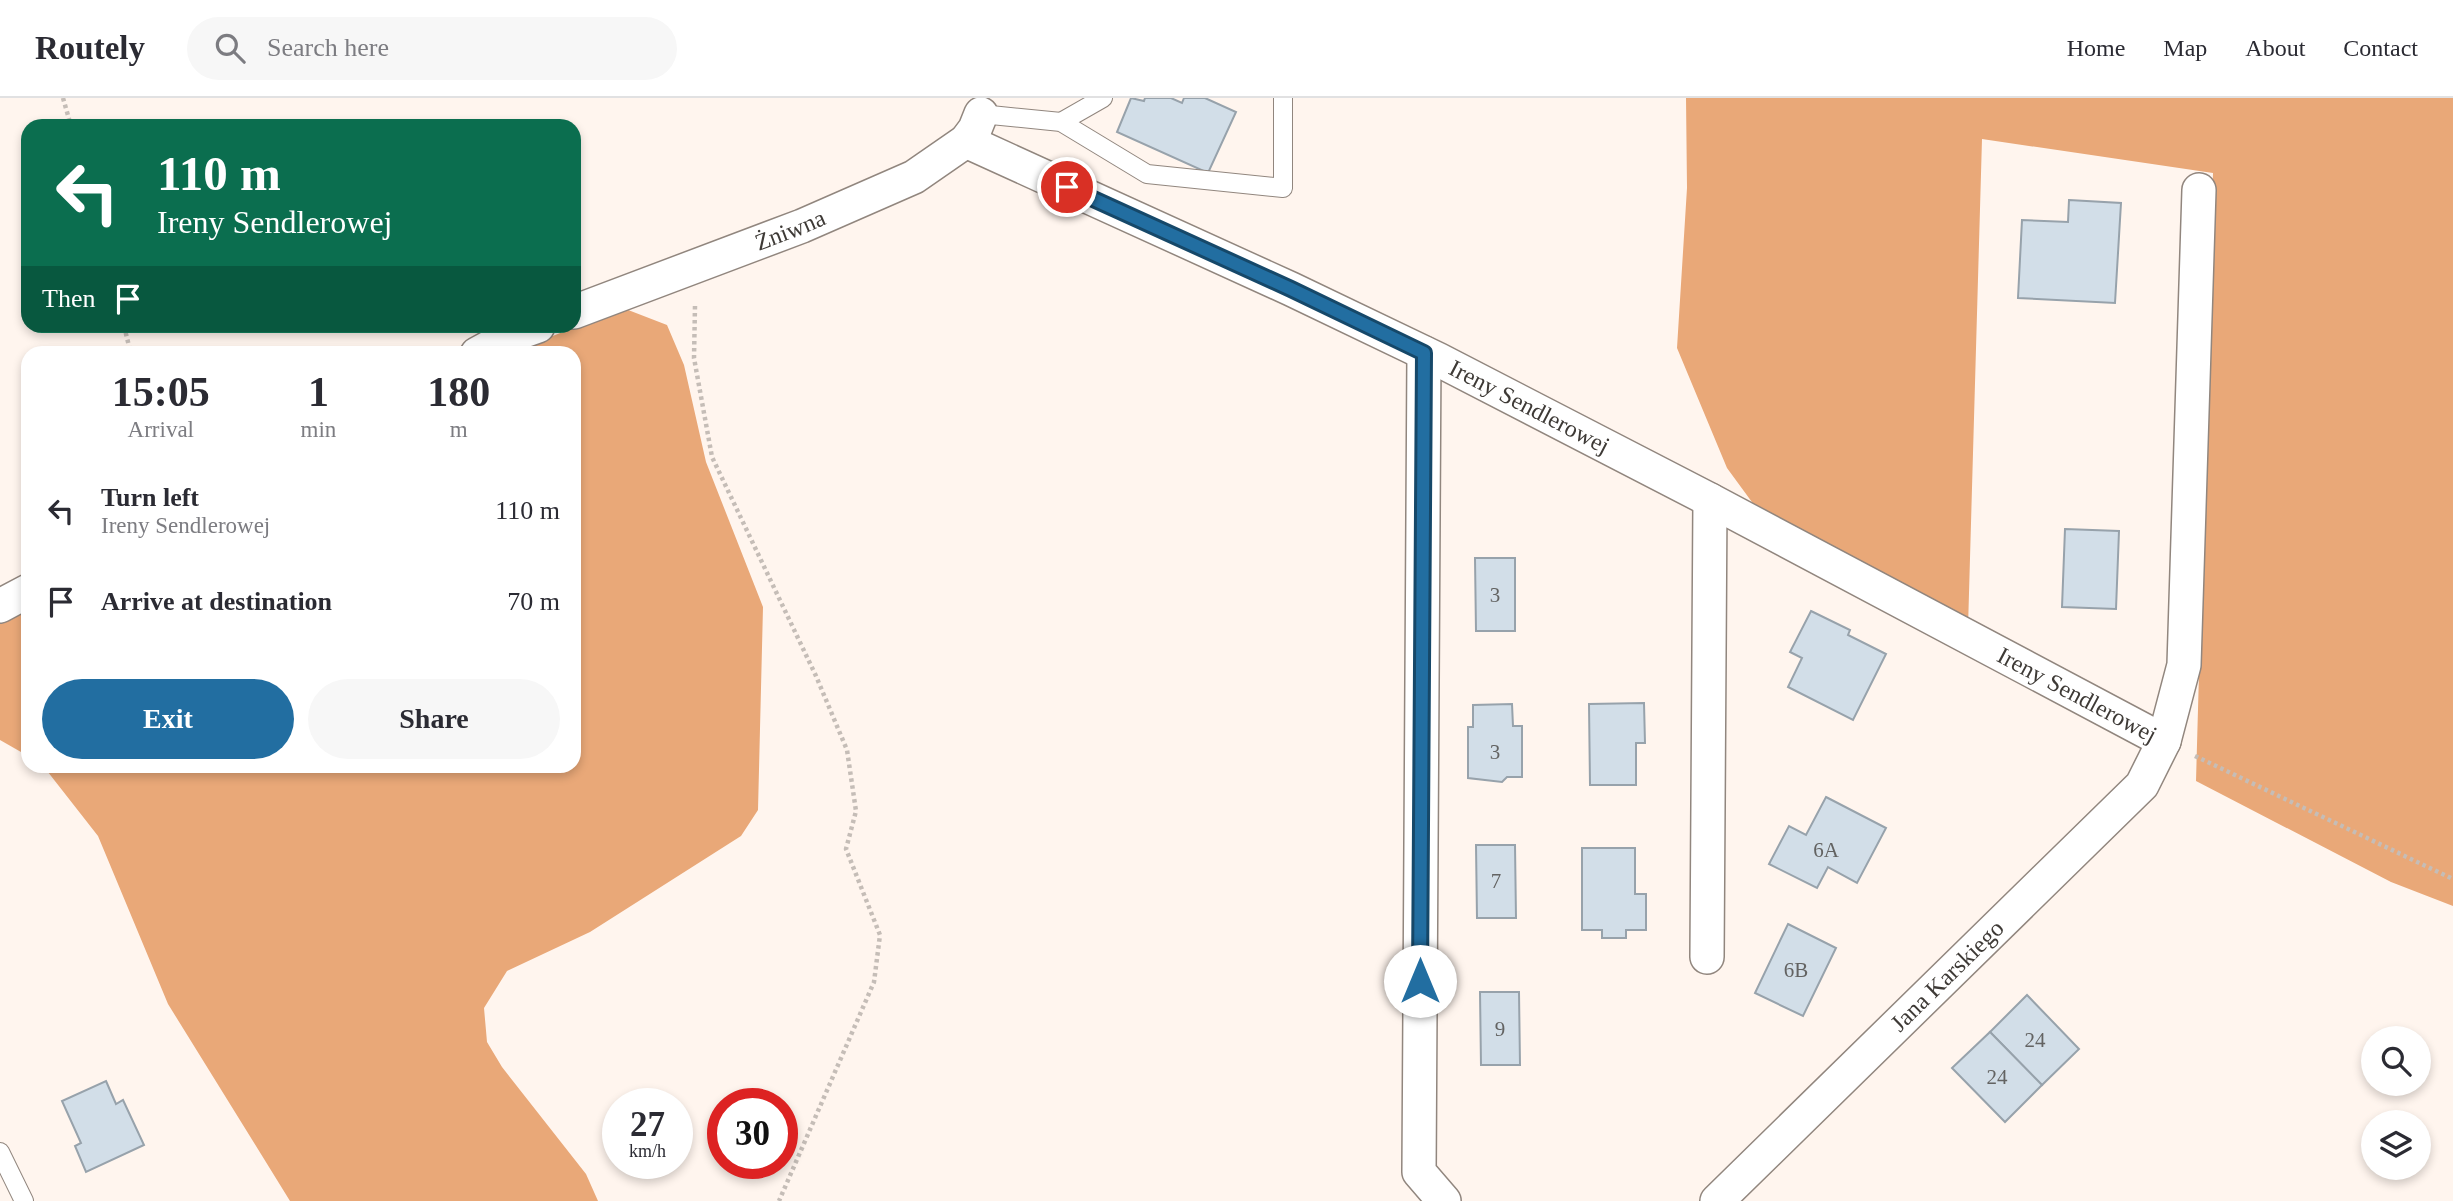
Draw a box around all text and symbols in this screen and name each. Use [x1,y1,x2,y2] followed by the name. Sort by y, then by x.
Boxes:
[187,17,677,80] search box
[211,29,249,67] icon: search
[35,30,145,66] text: Routely
[267,33,389,62] text: Search here
[2067,35,2125,61] text: Home
[2163,35,2207,61] text: Map
[2245,35,2305,61] text: About
[2343,35,2418,61] text: Contact
[157,146,281,201] text: 110 m
[42,147,133,238] icon: left
[1037,157,1097,217] pin
[1048,168,1086,206] icon: arrive
[157,204,392,240] text: Ireny Sendlerowej
[751,204,830,256] street label: Żniwna
[109,280,147,318] icon: arrive
[42,284,95,313] text: Then
[1445,355,1614,459] street label: Ireny Sendlerowej
[112,369,210,415] text: 15:05
[308,369,329,415] text: 1
[427,369,490,415] text: 180
[128,417,194,442] text: Arrival
[301,417,336,442] text: min
[450,417,468,442] text: m
[101,483,199,512] text: Turn left
[42,492,80,530] icon: left
[495,496,560,525] text: 110 m
[101,513,270,538] text: Ireny Sendlerowej
[42,583,80,621] icon: arrive
[1490,583,1500,607] house number: 3
[101,587,332,616] text: Arrive at destination
[507,587,560,616] text: 70 m
[1993,642,2161,748] street label: Ireny Sendlerowej
[42,679,294,759] button: Exit
[308,679,560,759] button: Share
[1490,740,1500,764] house number: 3
[1813,838,1840,862] house number: 6A
[1491,869,1501,893] house number: 7
[1885,915,2009,1037] street label: Jana Karskiego
[1383,944,1457,1018] position arrow
[1784,958,1808,982] house number: 6B
[1495,1017,1505,1041] house number: 9
[2361,1026,2431,1180] map controls
[2361,1026,2431,1096] button: search
[2025,1028,2046,1052] house number: 24
[1987,1065,2008,1089] house number: 24
[707,1088,798,1179] speed limit sign: 30
[630,1105,665,1144] text: 27
[2361,1110,2431,1180] button: layers
[629,1141,666,1161] text: km/h

